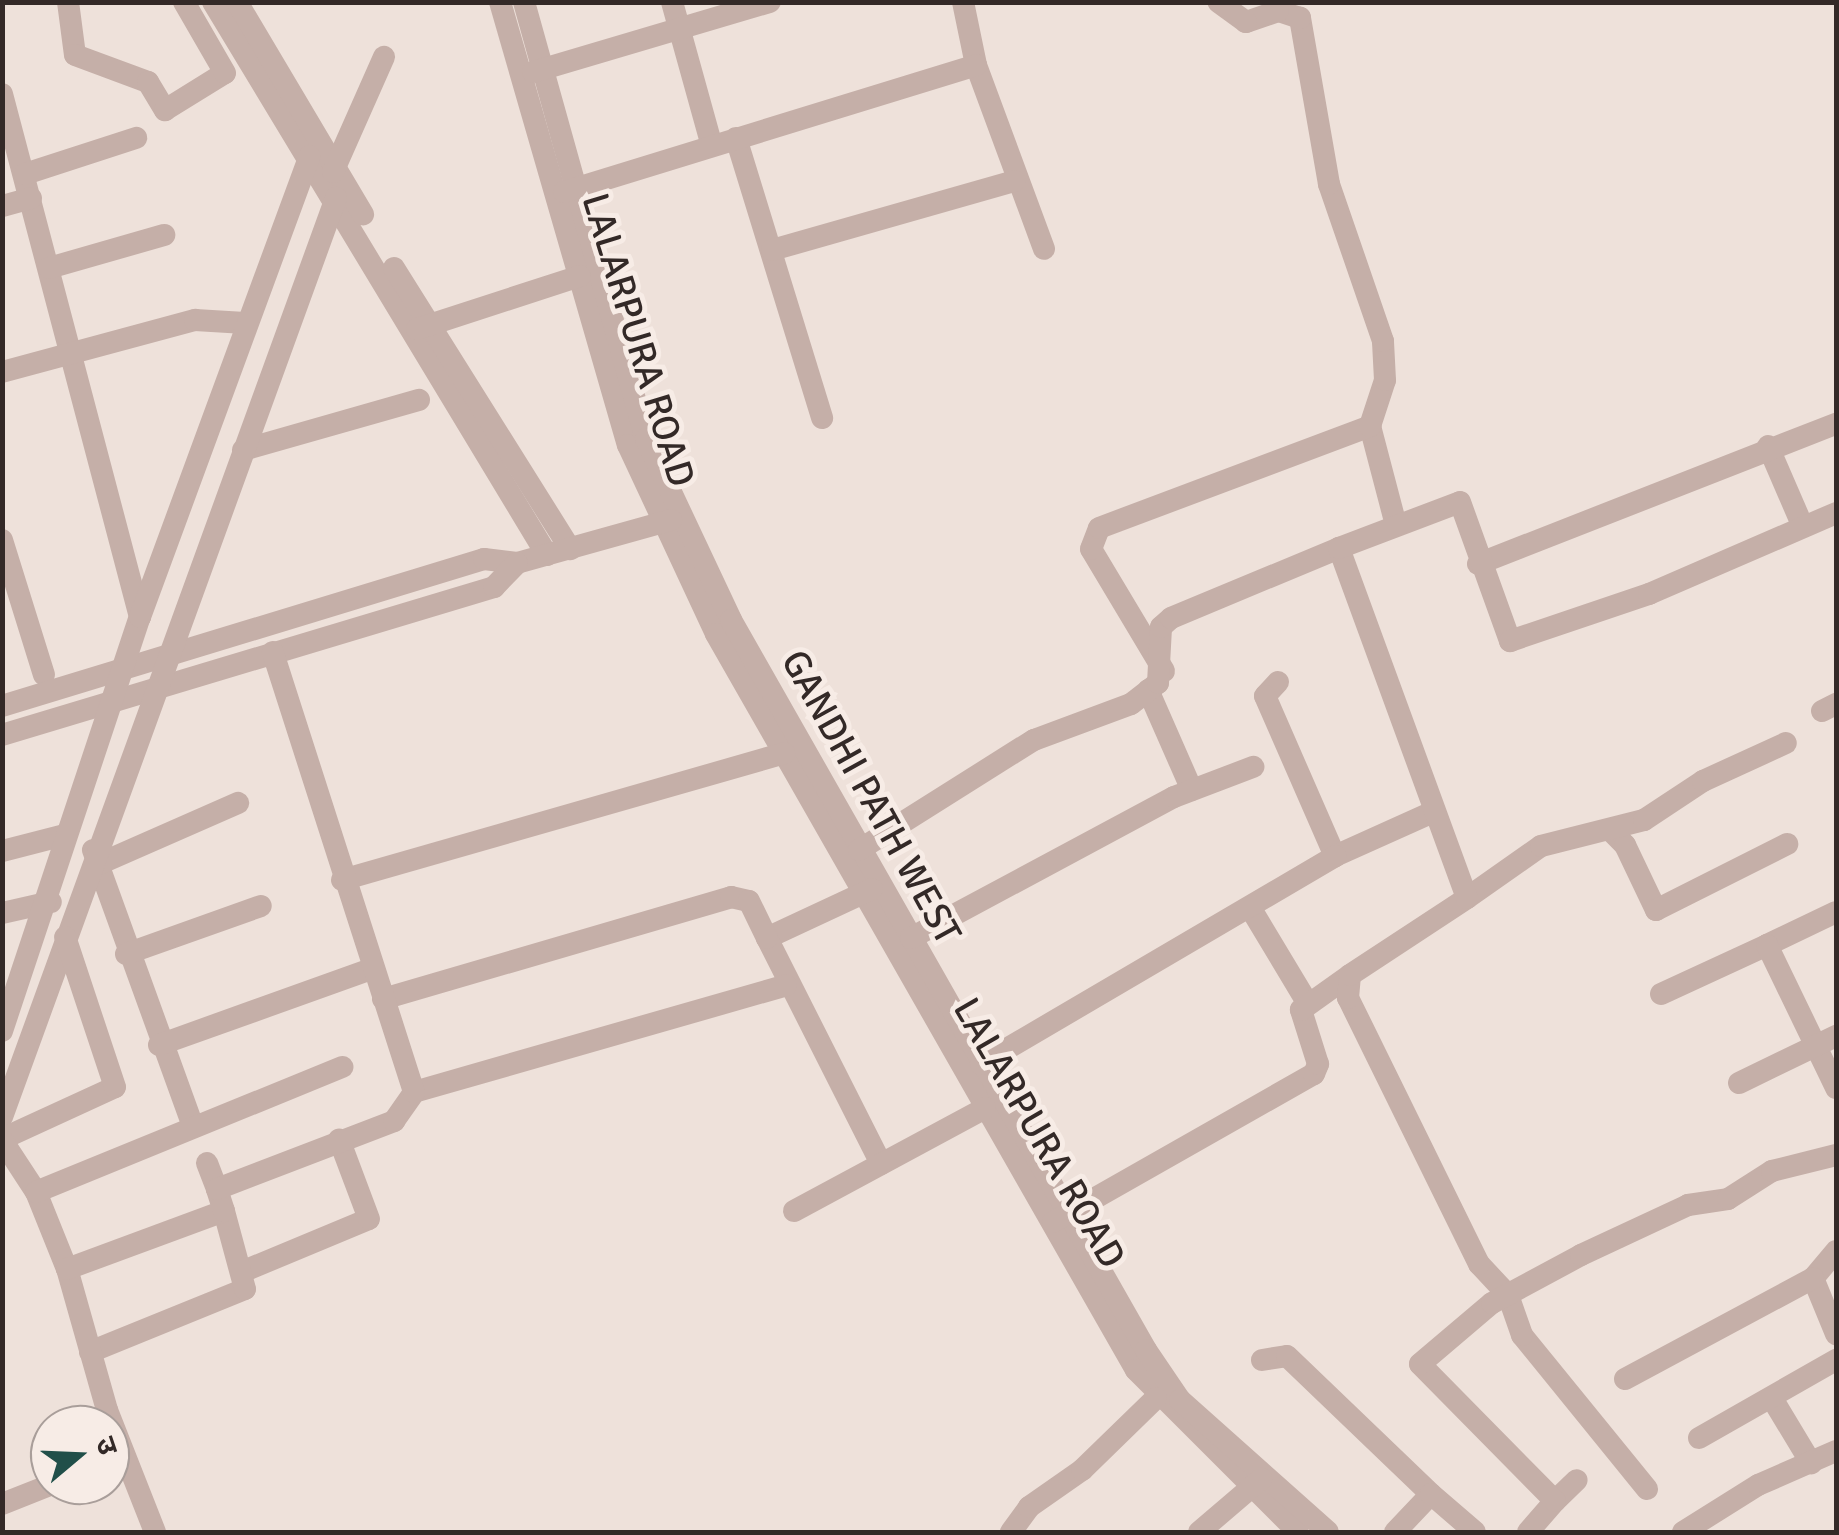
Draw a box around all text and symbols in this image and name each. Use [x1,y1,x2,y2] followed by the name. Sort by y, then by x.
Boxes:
[572,188,704,492] street label: LALARPURA ROAD
[771,642,971,952] street label: GANDHI PATH WEST
[943,990,1135,1276] street label: LALARPURA ROAD
[30,1405,130,1505] north arrow
[88,1433,125,1459] text: उ

